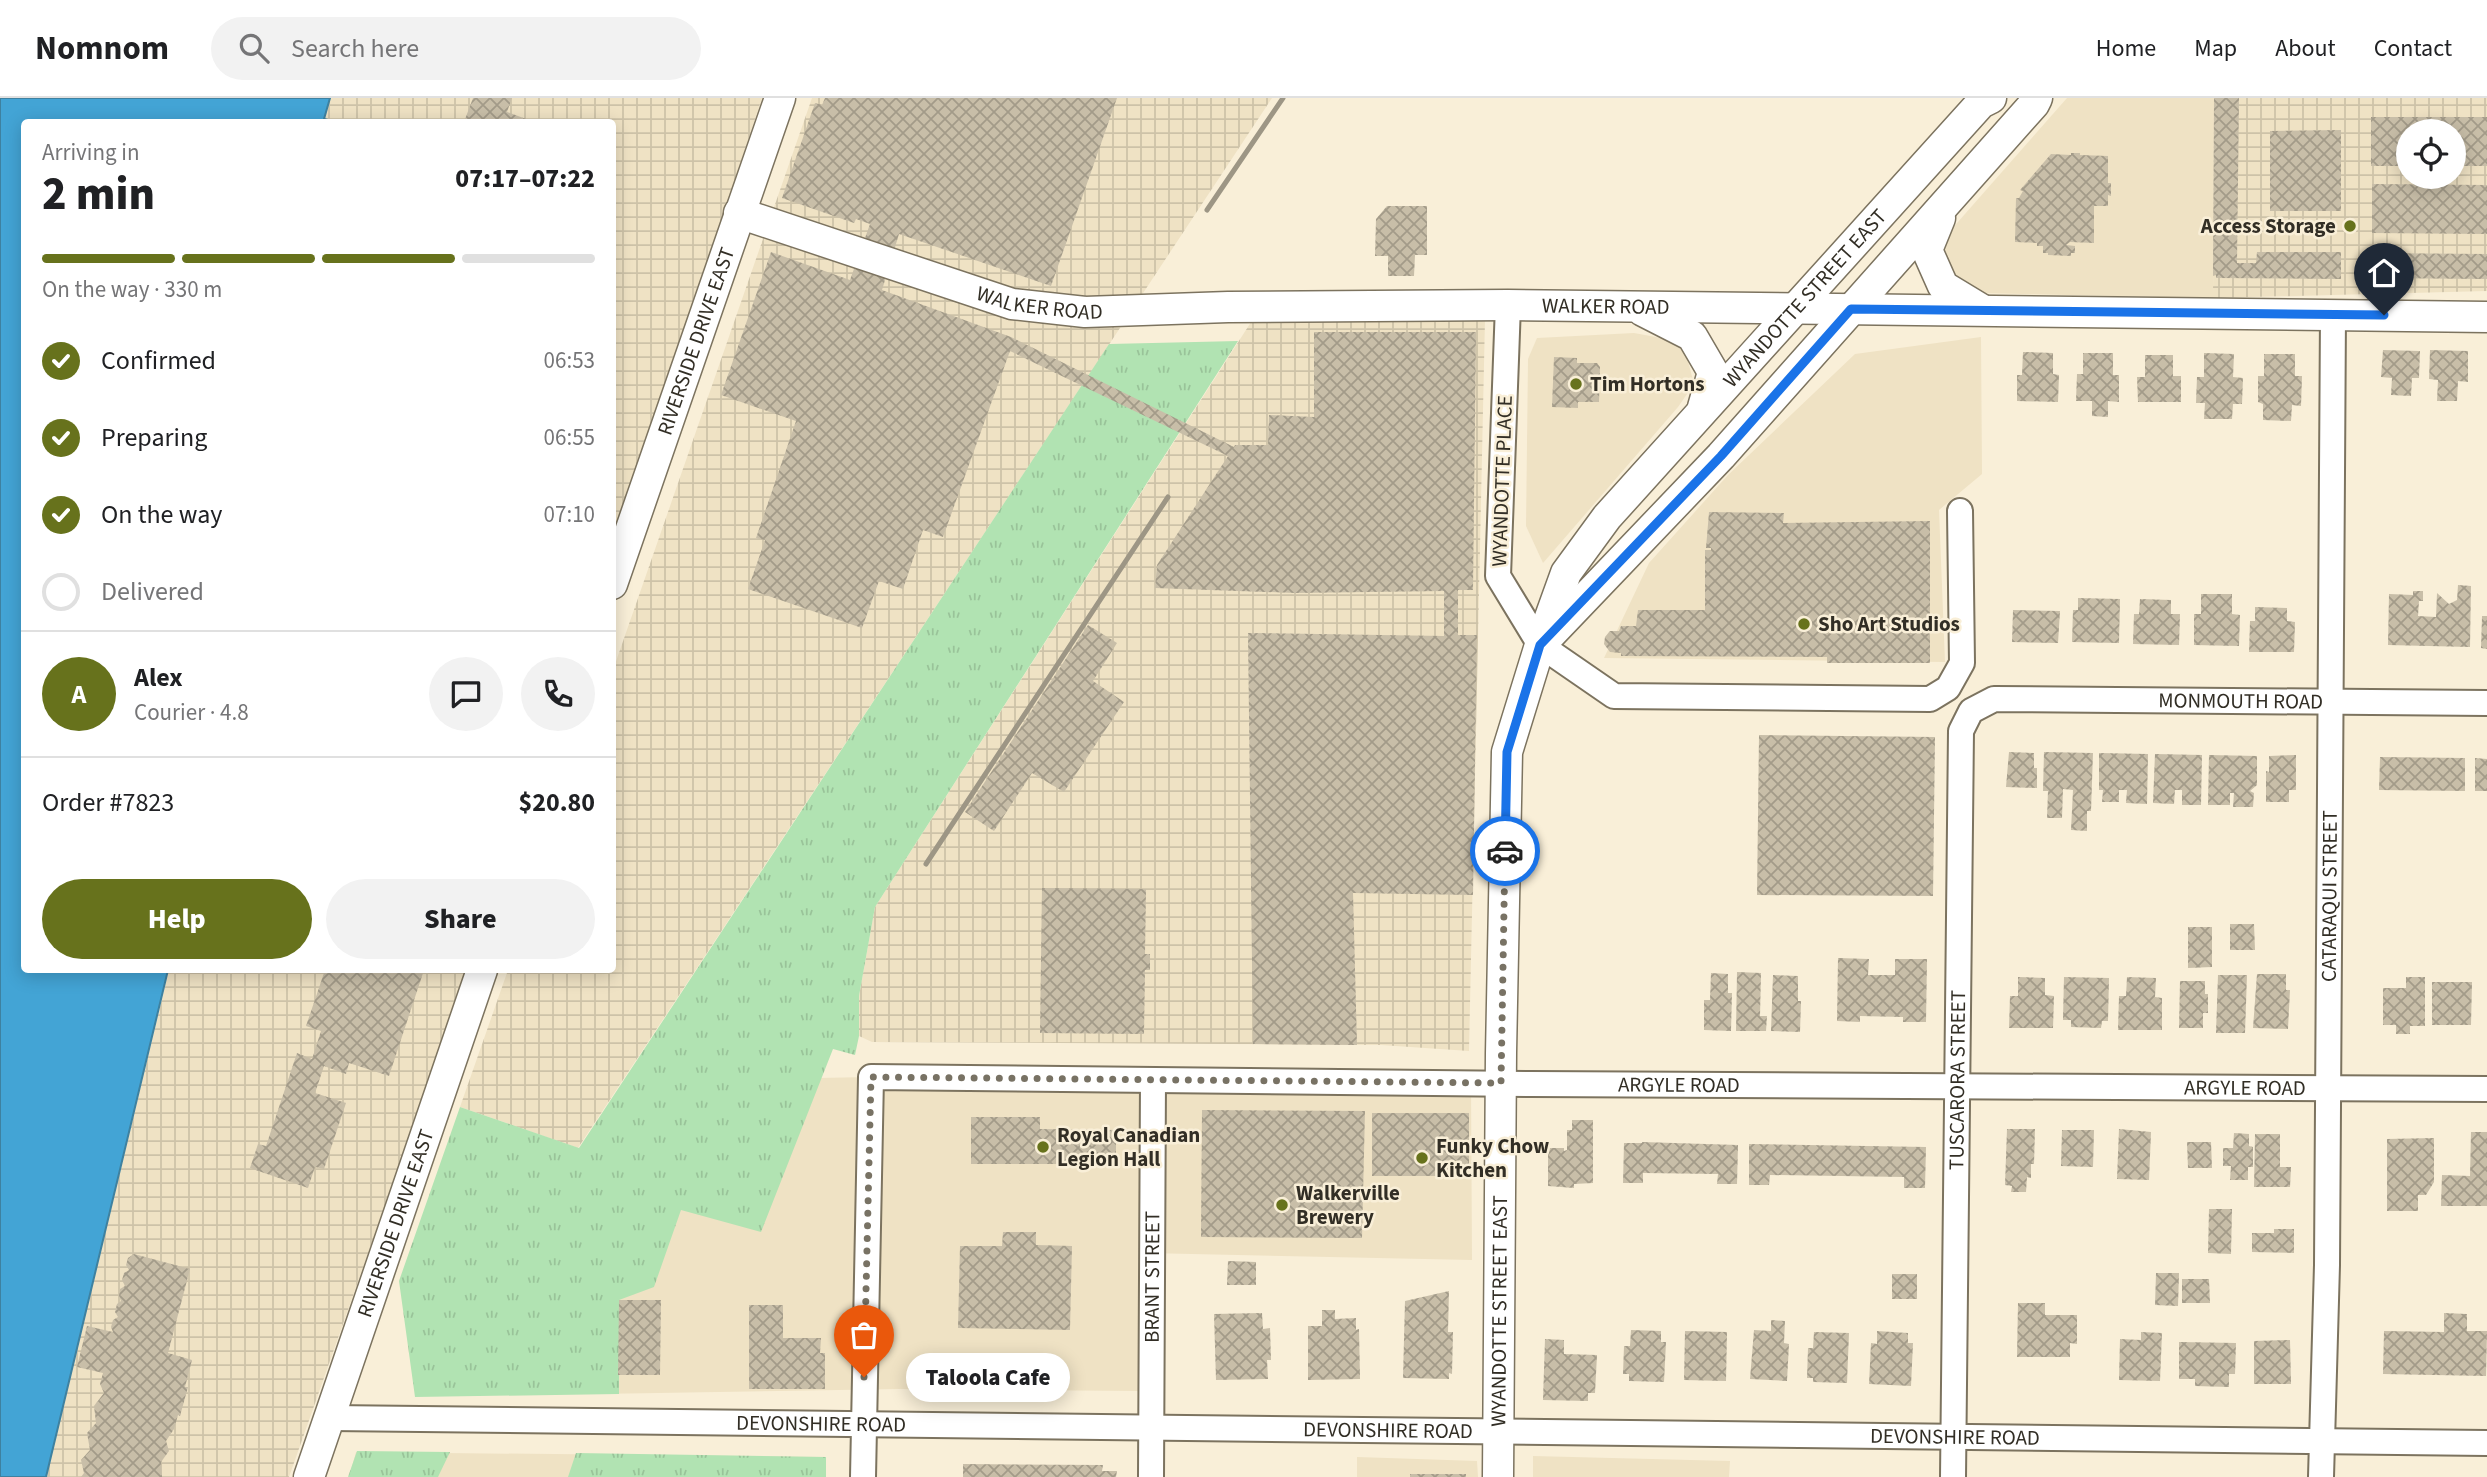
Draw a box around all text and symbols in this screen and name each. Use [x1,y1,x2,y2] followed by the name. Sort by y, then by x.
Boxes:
[211,17,701,80] search box
[35,25,169,72] text: Nomnom
[235,29,273,67] icon: search
[291,30,419,67] text: Search here
[2096,31,2156,66] text: Home
[2194,31,2237,66] text: Map
[2275,31,2336,66] text: About
[2374,31,2452,66] text: Contact
[2396,119,2466,189] map controls
[2396,119,2466,189] button: locate
[42,136,140,169] text: Arriving in
[455,160,595,197] text: 07:17–07:22
[42,162,155,227] text: 2 min
[1716,202,1894,394] street label: WYANDOTTE STREET EAST
[2200,211,2336,241] place label: Access Storage
[2342,218,2358,234] marker: Access Storage
[650,243,742,439] street label: RIVERSIDE DRIVE EAST
[2354,243,2414,315] pin
[2365,254,2403,292] icon: home
[42,273,222,306] text: On the way · 330 m
[973,278,1103,327] street label: WALKER ROAD
[1542,290,1670,322] street label: WALKER ROAD
[42,342,80,380] icon: check
[101,342,216,379] text: Confirmed
[544,344,595,377] text: 06:53
[1590,369,1704,399] place label: Tim Hortons
[1568,376,1584,392] marker: Tim Hortons
[1484,395,1520,567] street label: WYANDOTTE PLACE
[42,419,80,457] icon: check
[101,419,207,456] text: Preparing
[544,421,595,454] text: 06:55
[42,496,80,534] icon: check
[101,496,222,533] text: On the way
[544,498,595,531] text: 07:10
[101,573,204,610] text: Delivered
[1818,609,1960,639] place label: Sho Art Studios
[1796,616,1812,632] marker: Sho Art Studios
[429,657,503,731] button: chat
[521,657,595,731] button: phone
[134,659,183,696] text: Alex
[72,676,86,713] text: A
[2158,685,2323,717] street label: MONMOUTH ROAD
[134,696,249,729] text: Courier · 4.8
[42,784,174,821] text: Order #7823
[519,784,595,821] text: $20.80
[2314,810,2345,982] street label: CATARAQUI STREET
[1470,816,1540,886] courier
[1486,832,1524,870] icon: car
[42,879,312,959] button: Help
[326,879,595,959] button: Share
[1941,990,1973,1170] street label: TUSCARORA STREET
[1618,1069,1740,1100] street label: ARGYLE ROAD
[2184,1072,2306,1103] street label: ARGYLE ROAD
[1057,1120,1200,1174] place label: Royal Canadian Legion Hall
[350,1125,442,1321] street label: RIVERSIDE DRIVE EAST
[1436,1131,1549,1185] place label: Funky Chow Kitchen
[1035,1139,1051,1155] marker: Royal Canadian Legion Hall
[1414,1150,1430,1166] marker: Funky Chow Kitchen
[1296,1178,1400,1232] place label: Walkerville Brewery
[1483,1195,1515,1427] street label: WYANDOTTE STREET EAST
[1274,1197,1290,1213] marker: Walkerville Brewery
[1137,1211,1167,1343] street label: BRANT STREET
[834,1305,894,1377] pin
[845,1316,883,1354] icon: bag
[906,1352,1070,1402] callout: Taloola Cafe
[925,1361,1051,1394] text: Taloola Cafe
[736,1408,906,1440] street label: DEVONSHIRE ROAD
[1303,1414,1473,1446] street label: DEVONSHIRE ROAD
[1870,1421,2040,1453] street label: DEVONSHIRE ROAD

